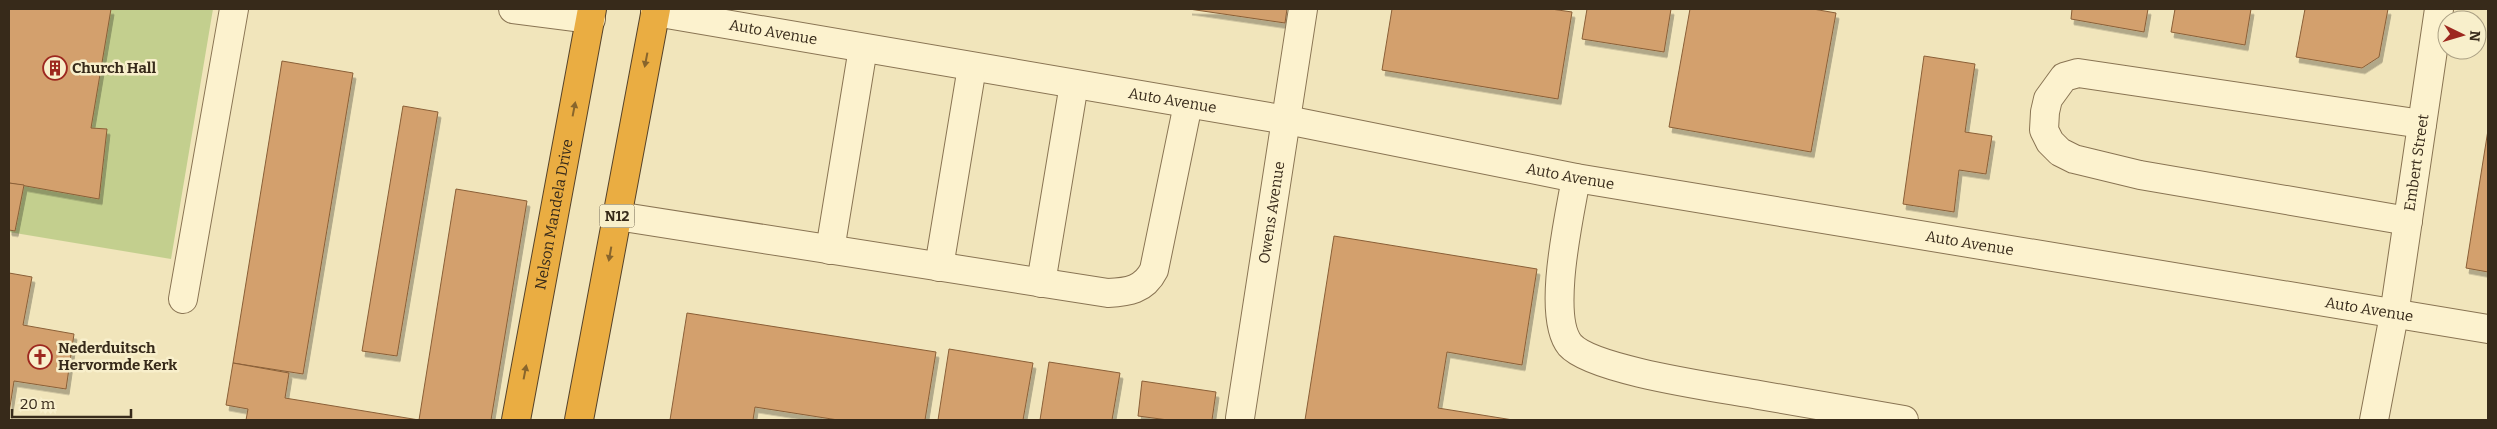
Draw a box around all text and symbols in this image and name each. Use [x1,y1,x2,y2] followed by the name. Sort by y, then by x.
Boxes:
[2437,10,2487,60] north arrow
[728,16,819,49] street label: Auto Avenue
[2465,30,2483,42] text: N
[642,53,650,68] one-way arrow
[42,55,68,81] building icon: Church Hall
[72,59,156,77] place label: Church Hall
[1127,84,1218,117] street label: Auto Avenue
[570,102,578,117] one-way arrow
[2400,112,2433,212] street label: Embert Street
[531,138,577,291] street label: Nelson Mandela Drive
[1525,159,1616,193] street label: Auto Avenue
[1255,160,1288,265] street label: Owens Avenue
[600,205,634,228] road number: N12
[1924,227,2015,259] street label: Auto Avenue
[605,247,613,263] one-way arrow
[2324,293,2415,326] street label: Auto Avenue
[58,339,177,374] place label: Nederduitsch Hervormde Kerk
[27,344,53,370] church icon: Nederduitsch Hervormde Kerk
[521,364,529,380] one-way arrow
[12,386,131,418] scale bar
[20,395,56,413] text: 20 m

